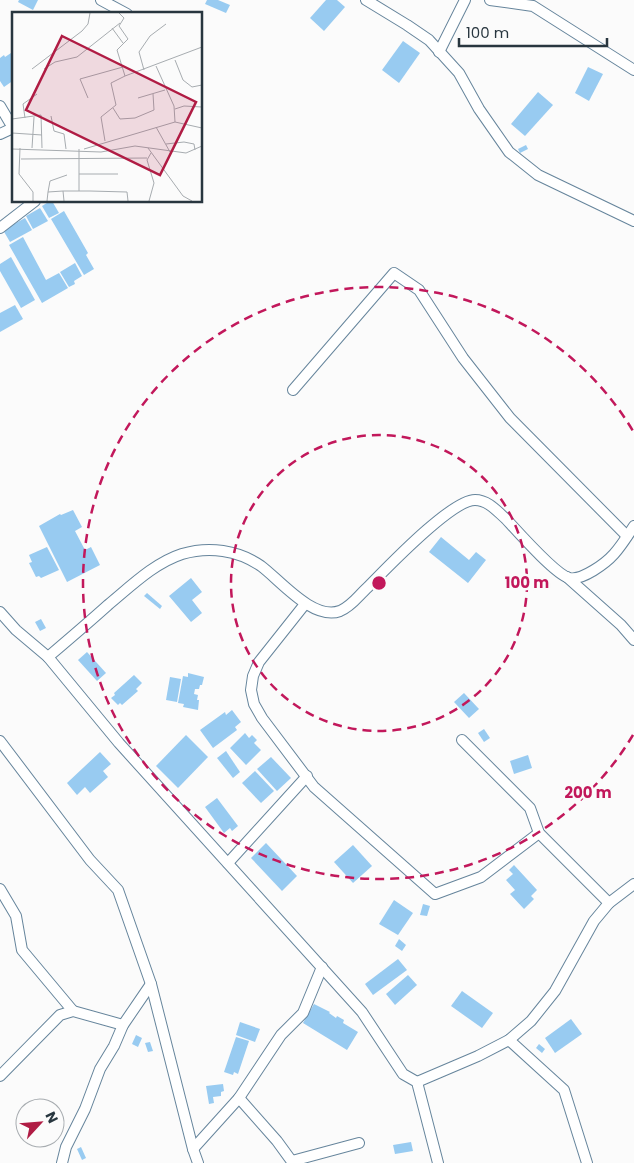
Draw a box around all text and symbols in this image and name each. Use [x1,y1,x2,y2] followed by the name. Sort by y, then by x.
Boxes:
[12,12,202,202] inset map
[459,15,606,47] scale bar
[466,22,509,43] text: 100 m
[505,572,549,593] text: 100 m
[370,574,388,592] centre of rings
[564,782,612,803] text: 200 m
[15,1098,65,1148] north arrow
[40,1108,63,1126] text: N

